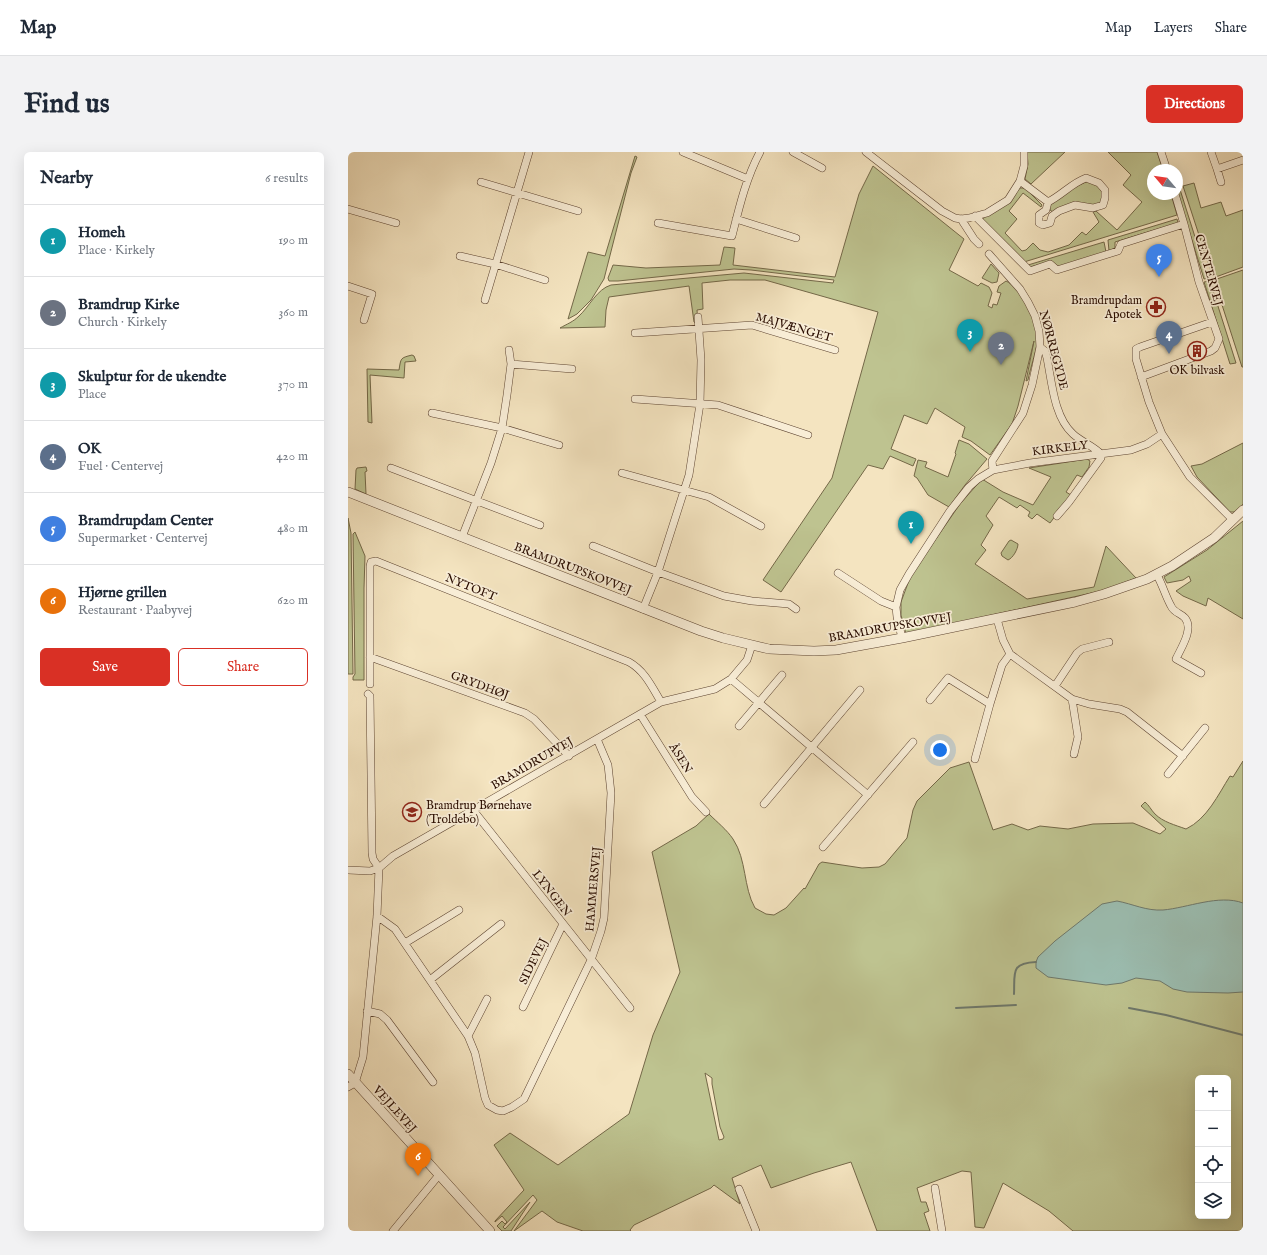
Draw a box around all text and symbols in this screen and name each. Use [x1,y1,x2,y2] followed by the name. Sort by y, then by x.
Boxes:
[20,16,56,40] text: Map
[1105,19,1132,37] text: Map
[1154,19,1193,37] text: Layers
[1215,19,1247,37] text: Share
[1146,85,1243,123] button: Directions
[24,87,110,122] text: Find us
[1147,164,1183,200] north arrow
[40,168,93,189] text: Nearby
[265,170,308,187] text: 6 results
[78,223,125,242] text: Homeh
[51,232,55,249] text: 1
[278,232,308,249] text: 190 m
[1190,233,1226,308] street label: CENTERVEJ
[78,242,155,259] text: Place · Kirkely
[1146,244,1172,277] pin: 5
[1071,293,1143,323] place label: Bramdrupdam Apotek
[78,295,179,314] text: Bramdrup Kirke
[1145,296,1167,318] pharmacy icon: Bramdrupdam Apotek
[50,304,56,321] text: 2
[278,304,308,321] text: 360 m
[754,309,834,347] street label: MAJVÆNGET
[1036,309,1071,392] street label: NØRREGYDE
[78,314,167,331] text: Church · Kirkely
[957,319,983,352] pin: 3
[1156,321,1182,354] pin: 4
[988,332,1014,365] pin: 2
[1186,340,1208,362] building icon: OK bilvask
[1170,363,1225,378] place label: OK bilvask
[78,367,226,386] text: Skulptur for de ukendte
[51,376,55,393] text: 3
[278,376,308,393] text: 370 m
[78,386,106,403] text: Place
[1031,438,1090,459] street label: KIRKELY
[78,439,101,458] text: OK
[50,448,56,465] text: 4
[276,448,308,465] text: 420 m
[78,458,163,475] text: Fuel · Centervej
[78,511,213,530] text: Bramdrupdam Center
[898,511,924,544] pin: 1
[51,520,55,537] text: 5
[277,520,308,537] text: 480 m
[78,530,208,547] text: Supermarket · Centervej
[512,539,634,599] street label: BRAMDRUPSKOVVEJ
[443,570,499,605] street label: NYTOFT
[78,583,167,602] text: Hjørne grillen
[50,592,56,609] text: 6
[277,592,308,609] text: 620 m
[78,602,192,619] text: Restaurant · Paabyvej
[827,609,953,647] street label: BRAMDRUPSKOVVEJ
[40,648,170,686] button: Save
[178,648,308,686] button: Share
[448,668,511,704] street label: GRYDHØJ
[488,734,577,794] street label: BRAMDRUPVEJ
[665,739,697,777] street label: ÅSEN
[930,740,950,760] your location
[426,798,532,827] place label: Bramdrup Børnehave (Troldebo)
[401,801,423,823] school or university icon: Bramdrup Børnehave (Troldebo)
[582,846,606,932] street label: HAMMERSVEJ
[529,867,575,920] street label: LYNGEN
[516,935,552,987] street label: SIDEVEJ
[1195,1075,1231,1219] map controls
[1195,1075,1231,1111] button: +
[368,1082,420,1137] street label: VEJLEVEJ
[1195,1111,1231,1147] button: −
[405,1143,431,1176] pin: 6
[1195,1147,1231,1183] button: locate
[1195,1183,1231,1219] button: layers

